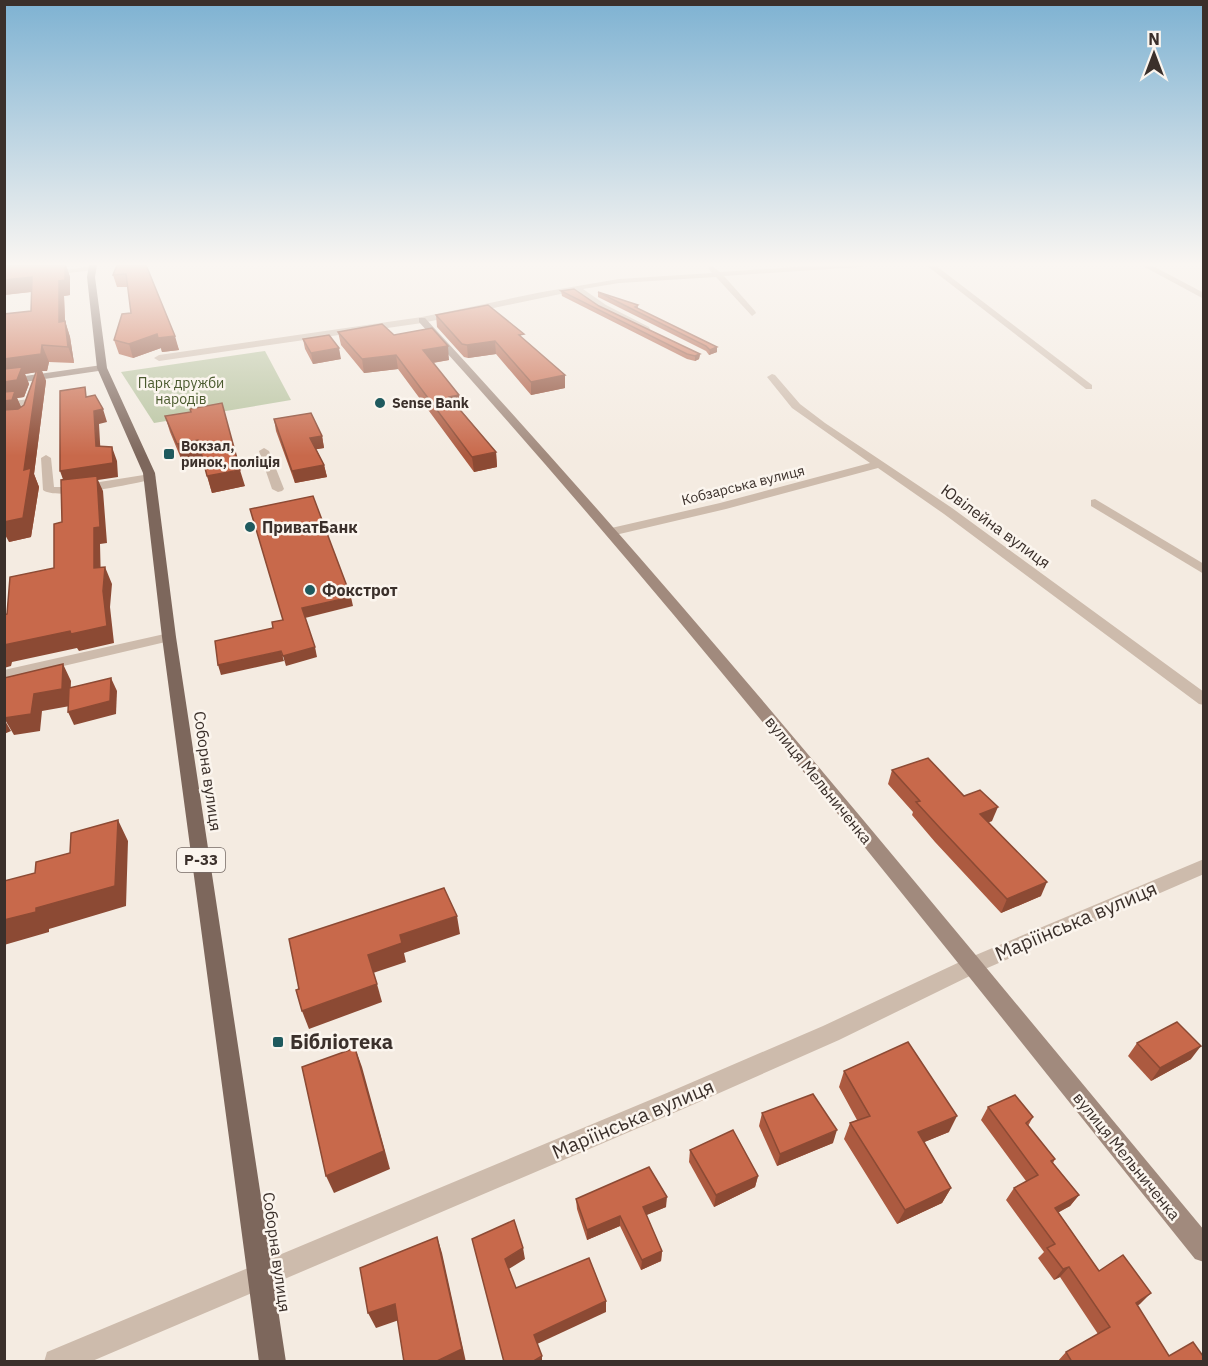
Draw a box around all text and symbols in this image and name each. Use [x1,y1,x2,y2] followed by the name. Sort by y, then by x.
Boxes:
[1124,24,1184,84] north arrow
[1148,29,1160,49] text: N
[138,374,224,408] park label: Парк дружби народів
[392,394,470,412] place label: Sense Bank
[373,396,387,410] marker: Sense Bank
[181,437,280,471] place label: Вокзал, ринок, поліція
[162,447,176,461] marker: Вокзал, ринок, поліція
[680,461,806,509] street label: Кобзарська вулиця
[937,480,1055,572] street label: Ювілейна вулиця
[262,517,358,537] place label: ПриватБанк
[243,520,257,534] marker: ПриватБанк
[322,580,398,600] place label: Фокстрот
[303,583,317,597] marker: Фокстрот
[190,710,226,832] street label: Соборна вулиця
[761,712,877,848] street label: вулиця Мельниченка
[177,848,225,872] road number: Р-33
[991,874,1161,967] street label: Маріїнська вулиця
[290,1028,393,1055] place label: Бібліотека
[271,1035,285,1049] marker: Бібліотека
[548,1072,718,1165] street label: Маріїнська вулиця
[1069,1088,1185,1224] street label: вулиця Мельниченка
[259,1191,295,1313] street label: Соборна вулиця

